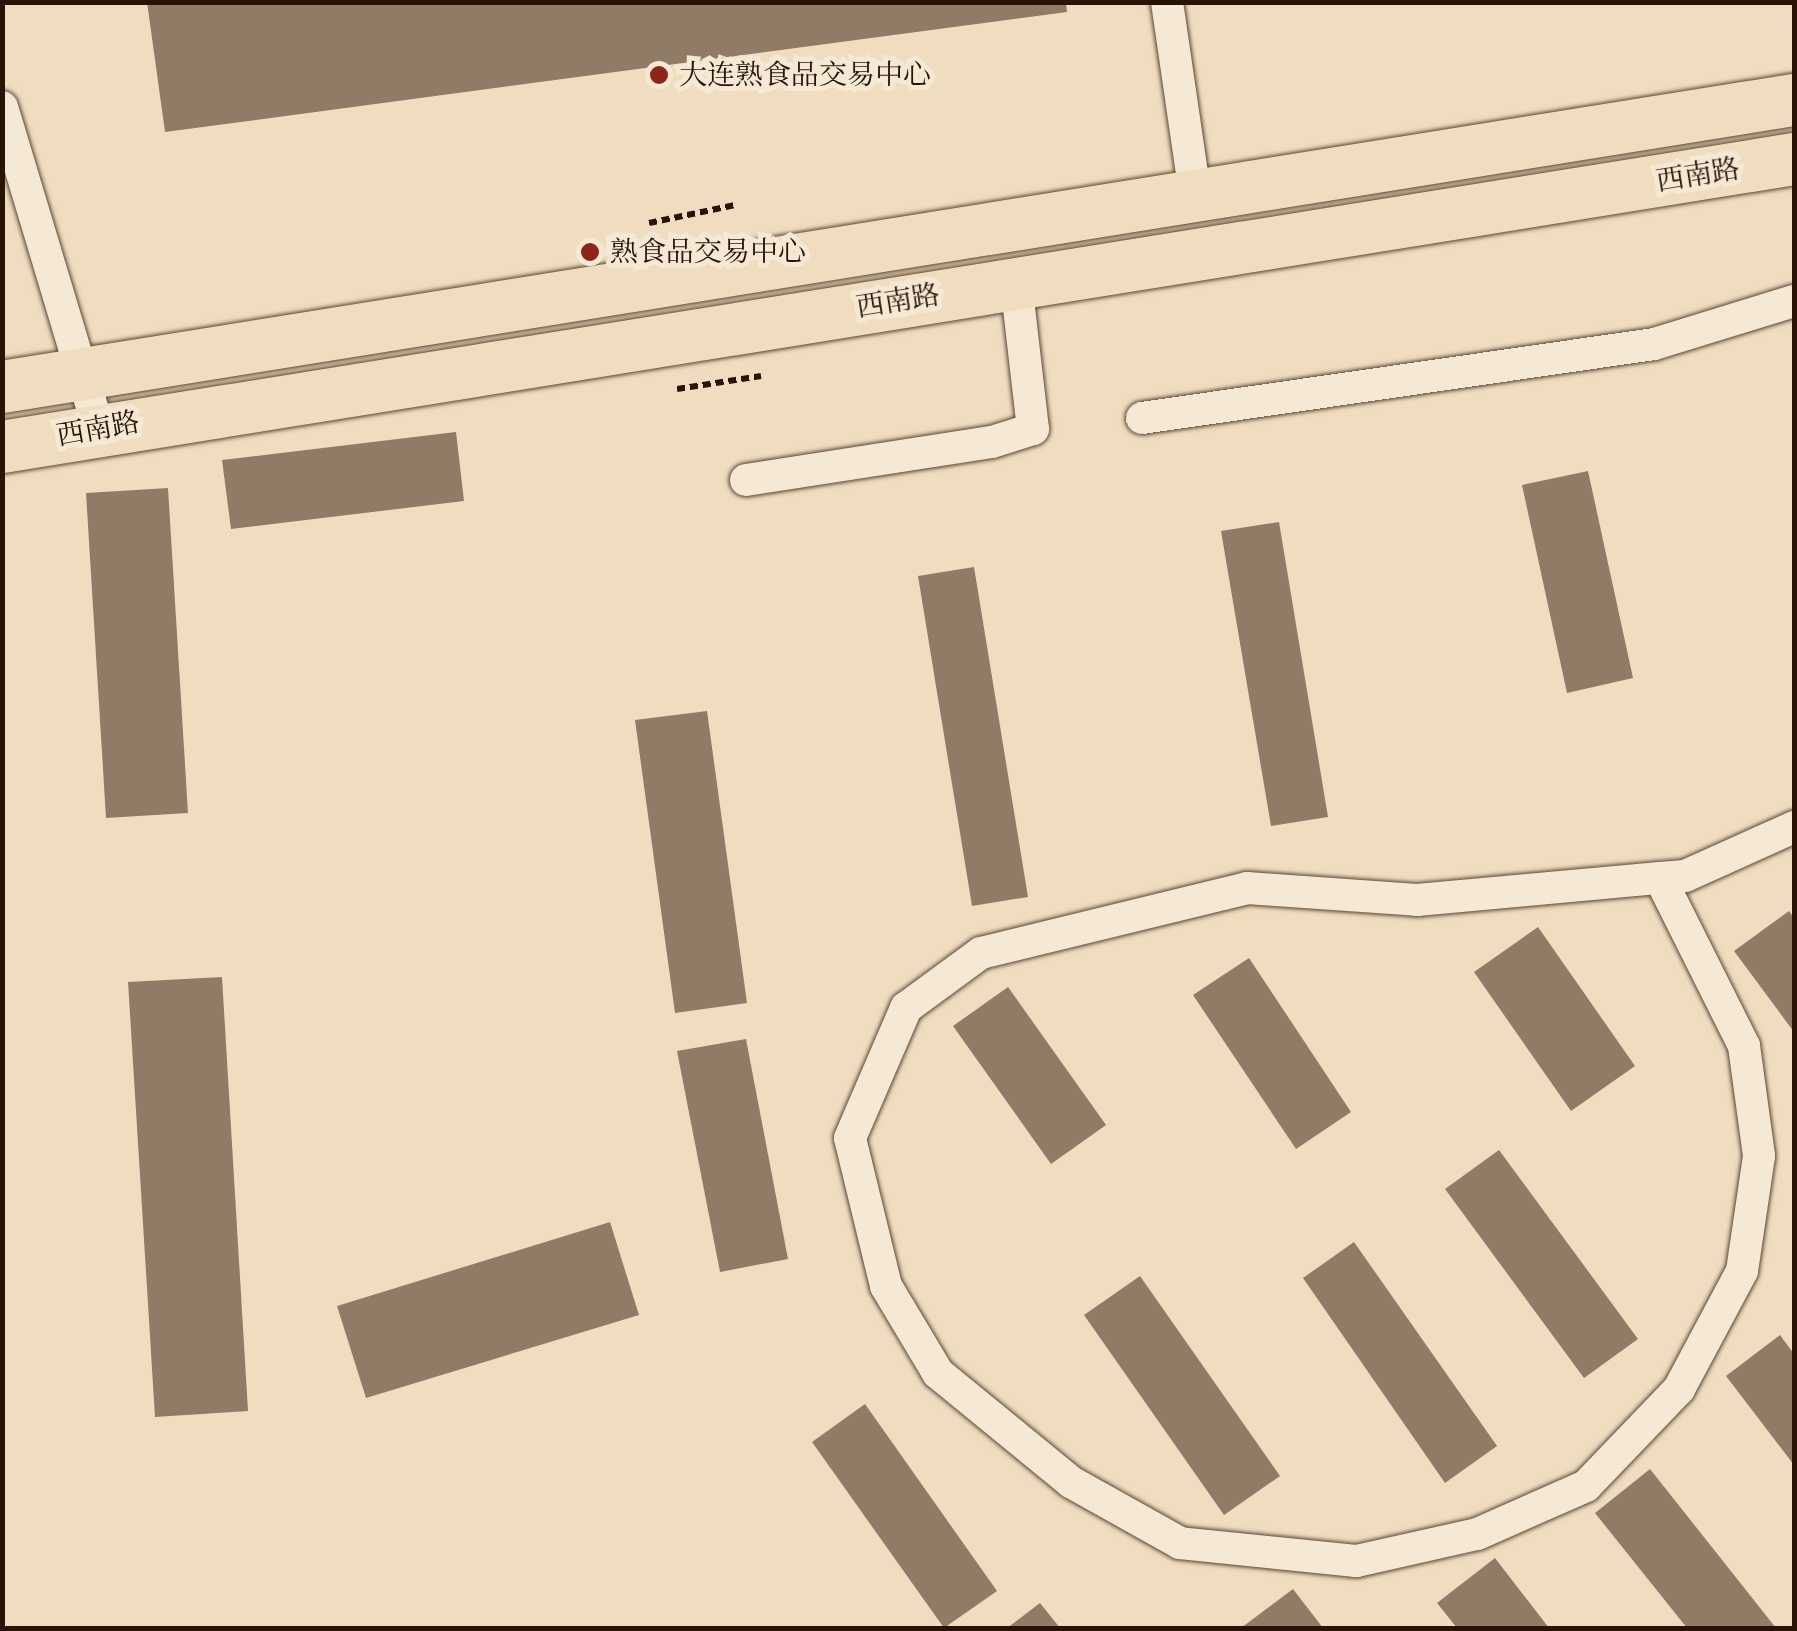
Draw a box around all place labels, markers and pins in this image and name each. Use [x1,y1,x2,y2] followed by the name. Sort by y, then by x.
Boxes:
[679,58,931,92] place label: 大连熟食品交易中心
[648,64,670,86] marker: 大连熟食品交易中心
[610,235,806,269] place label: 熟食品交易中心
[579,241,601,263] marker: 熟食品交易中心

